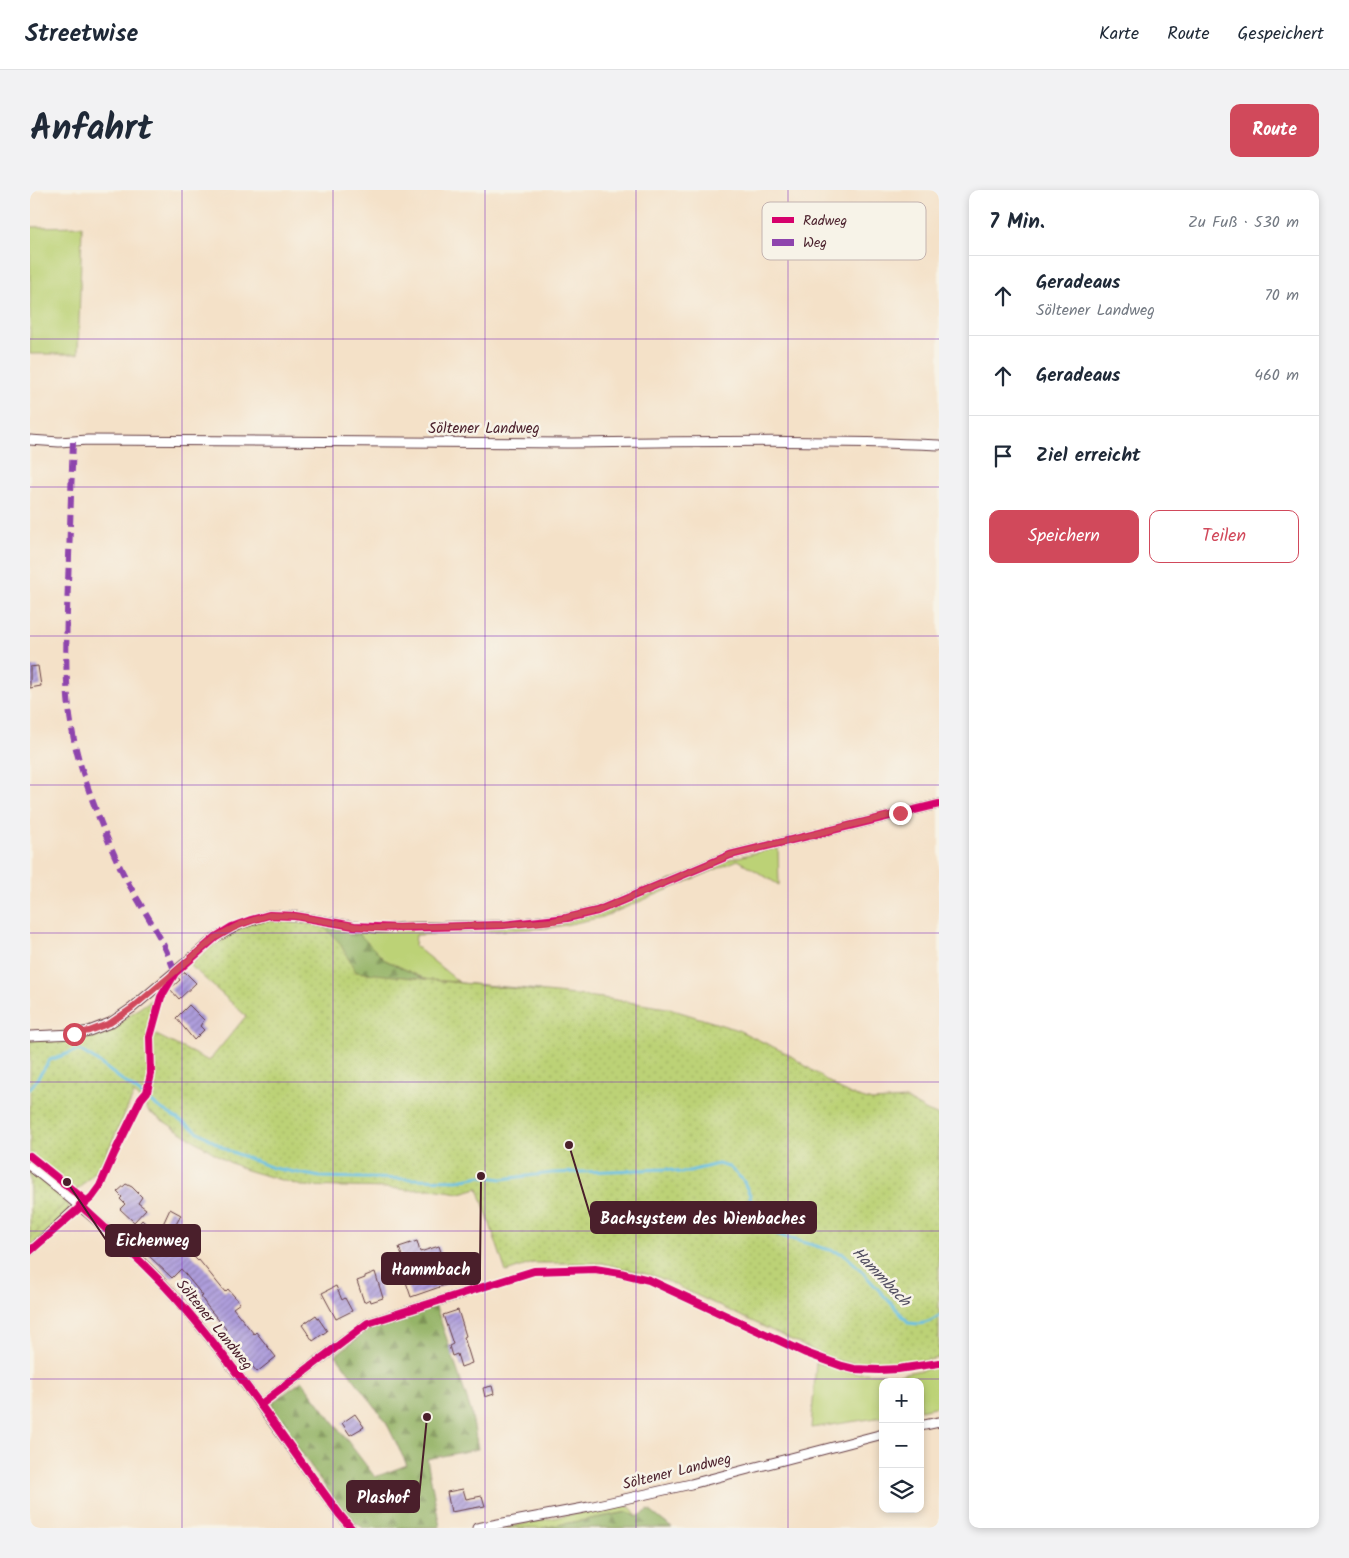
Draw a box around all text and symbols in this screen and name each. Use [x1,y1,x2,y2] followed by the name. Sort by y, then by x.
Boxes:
[25,15,138,54] text: Streetwise
[1099,20,1139,49] text: Karte
[1167,20,1210,49] text: Route
[1238,20,1324,49] text: Gespeichert
[30,102,153,158] text: Anfahrt
[1230,104,1319,157] button: Route
[762,202,926,260] legend
[989,206,1045,239] text: 7 Min.
[803,210,847,232] text: Radweg
[1188,210,1299,235] text: Zu Fuß · 530 m
[803,232,827,254] text: Weg
[1036,268,1121,298] text: Geradeaus
[989,282,1017,310] icon: ahead
[1264,283,1299,308] text: 70 m
[1036,298,1155,323] text: Söltener Landweg
[1036,361,1121,391] text: Geradeaus
[989,362,1017,390] icon: ahead
[1254,363,1299,388] text: 460 m
[428,417,540,441] street label: Söltener Landweg
[1036,441,1141,471] text: Ziel erreicht
[989,442,1017,470] icon: arrive
[989,510,1139,563] button: Speichern
[1149,510,1299,563] button: Teilen
[889,802,912,825] route end
[63,1023,86,1046] route start
[591,1202,816,1233] callout: Bachsystem des Wienbaches
[600,1207,806,1232] text: Bachsystem des Wienbaches
[106,1225,200,1256] callout: Eichenweg
[116,1229,190,1254] text: Eichenweg
[846,1241,917,1314] water label: Hammbach
[382,1253,480,1284] callout: Hammbach
[392,1258,470,1283] text: Hammbach
[170,1274,258,1376] street label: Söltener Landweg
[879,1378,924,1513] map controls
[879,1378,924,1423] button: +
[879,1423,924,1468] button: −
[620,1447,734,1497] street label: Söltener Landweg
[879,1468,924,1513] button: layers
[347,1481,419,1512] callout: Plashof
[357,1486,411,1511] text: Plashof

